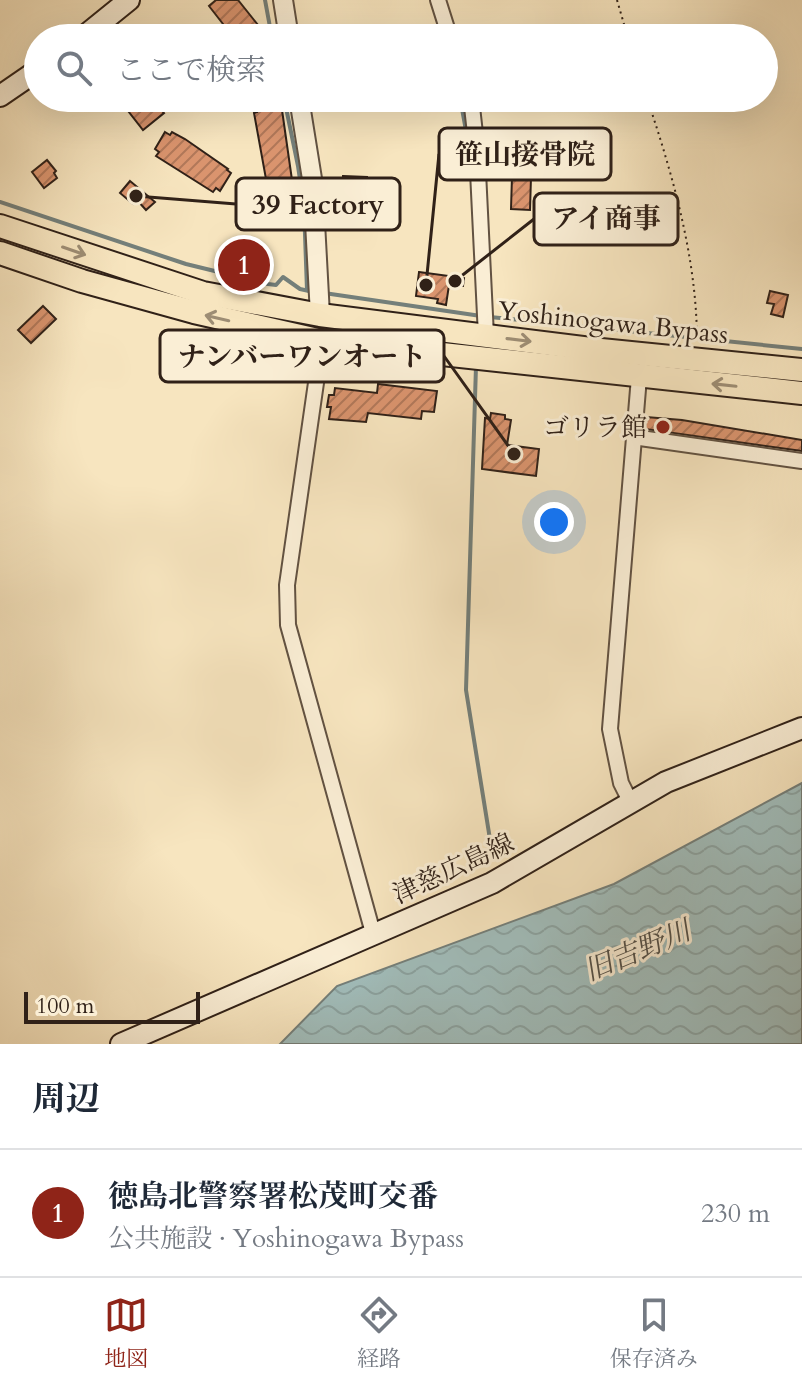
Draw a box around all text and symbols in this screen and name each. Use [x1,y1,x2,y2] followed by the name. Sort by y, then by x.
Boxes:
[24,24,778,112] search box
[52,46,96,90] icon: search
[116,50,266,91] text: ここで検索
[439,128,611,180] callout: 笹山接骨院
[455,136,595,174] text: 笹山接骨院
[236,178,400,230] callout: 39 Factory
[252,186,384,224] text: 39 Factory
[534,193,678,245] callout: アイ商事
[551,200,661,238] text: アイ商事
[218,235,270,295] pin: 1
[61,245,86,260] one-way arrow
[496,293,730,352] street label: Yoshinogawa Bypass
[205,310,231,325] one-way arrow
[160,330,444,382] callout: ナンバーワンオート
[506,333,532,348] one-way arrow
[178,338,426,376] text: ナンバーワンオート
[711,377,738,392] one-way arrow
[543,410,647,445] place label: ゴリラ館
[654,418,672,436] marker: ゴリラ館
[534,502,574,542] your location
[387,825,520,912] street label: 津慈広島線
[578,910,699,990] water label: 旧吉野川
[24,988,200,1024] scale bar
[36,991,94,1021] text: 100 m
[32,1076,100,1122] text: 周辺
[108,1176,438,1217] text: 徳島北警察署松茂町交番
[51,1196,65,1231] text: 1
[701,1196,770,1231] text: 230 m
[108,1221,464,1256] text: 公共施設 · Yoshinogawa Bypass
[104,1293,148,1374] tab: 地図
[357,1293,401,1374] tab: 経路
[610,1293,698,1374] tab: 保存済み

